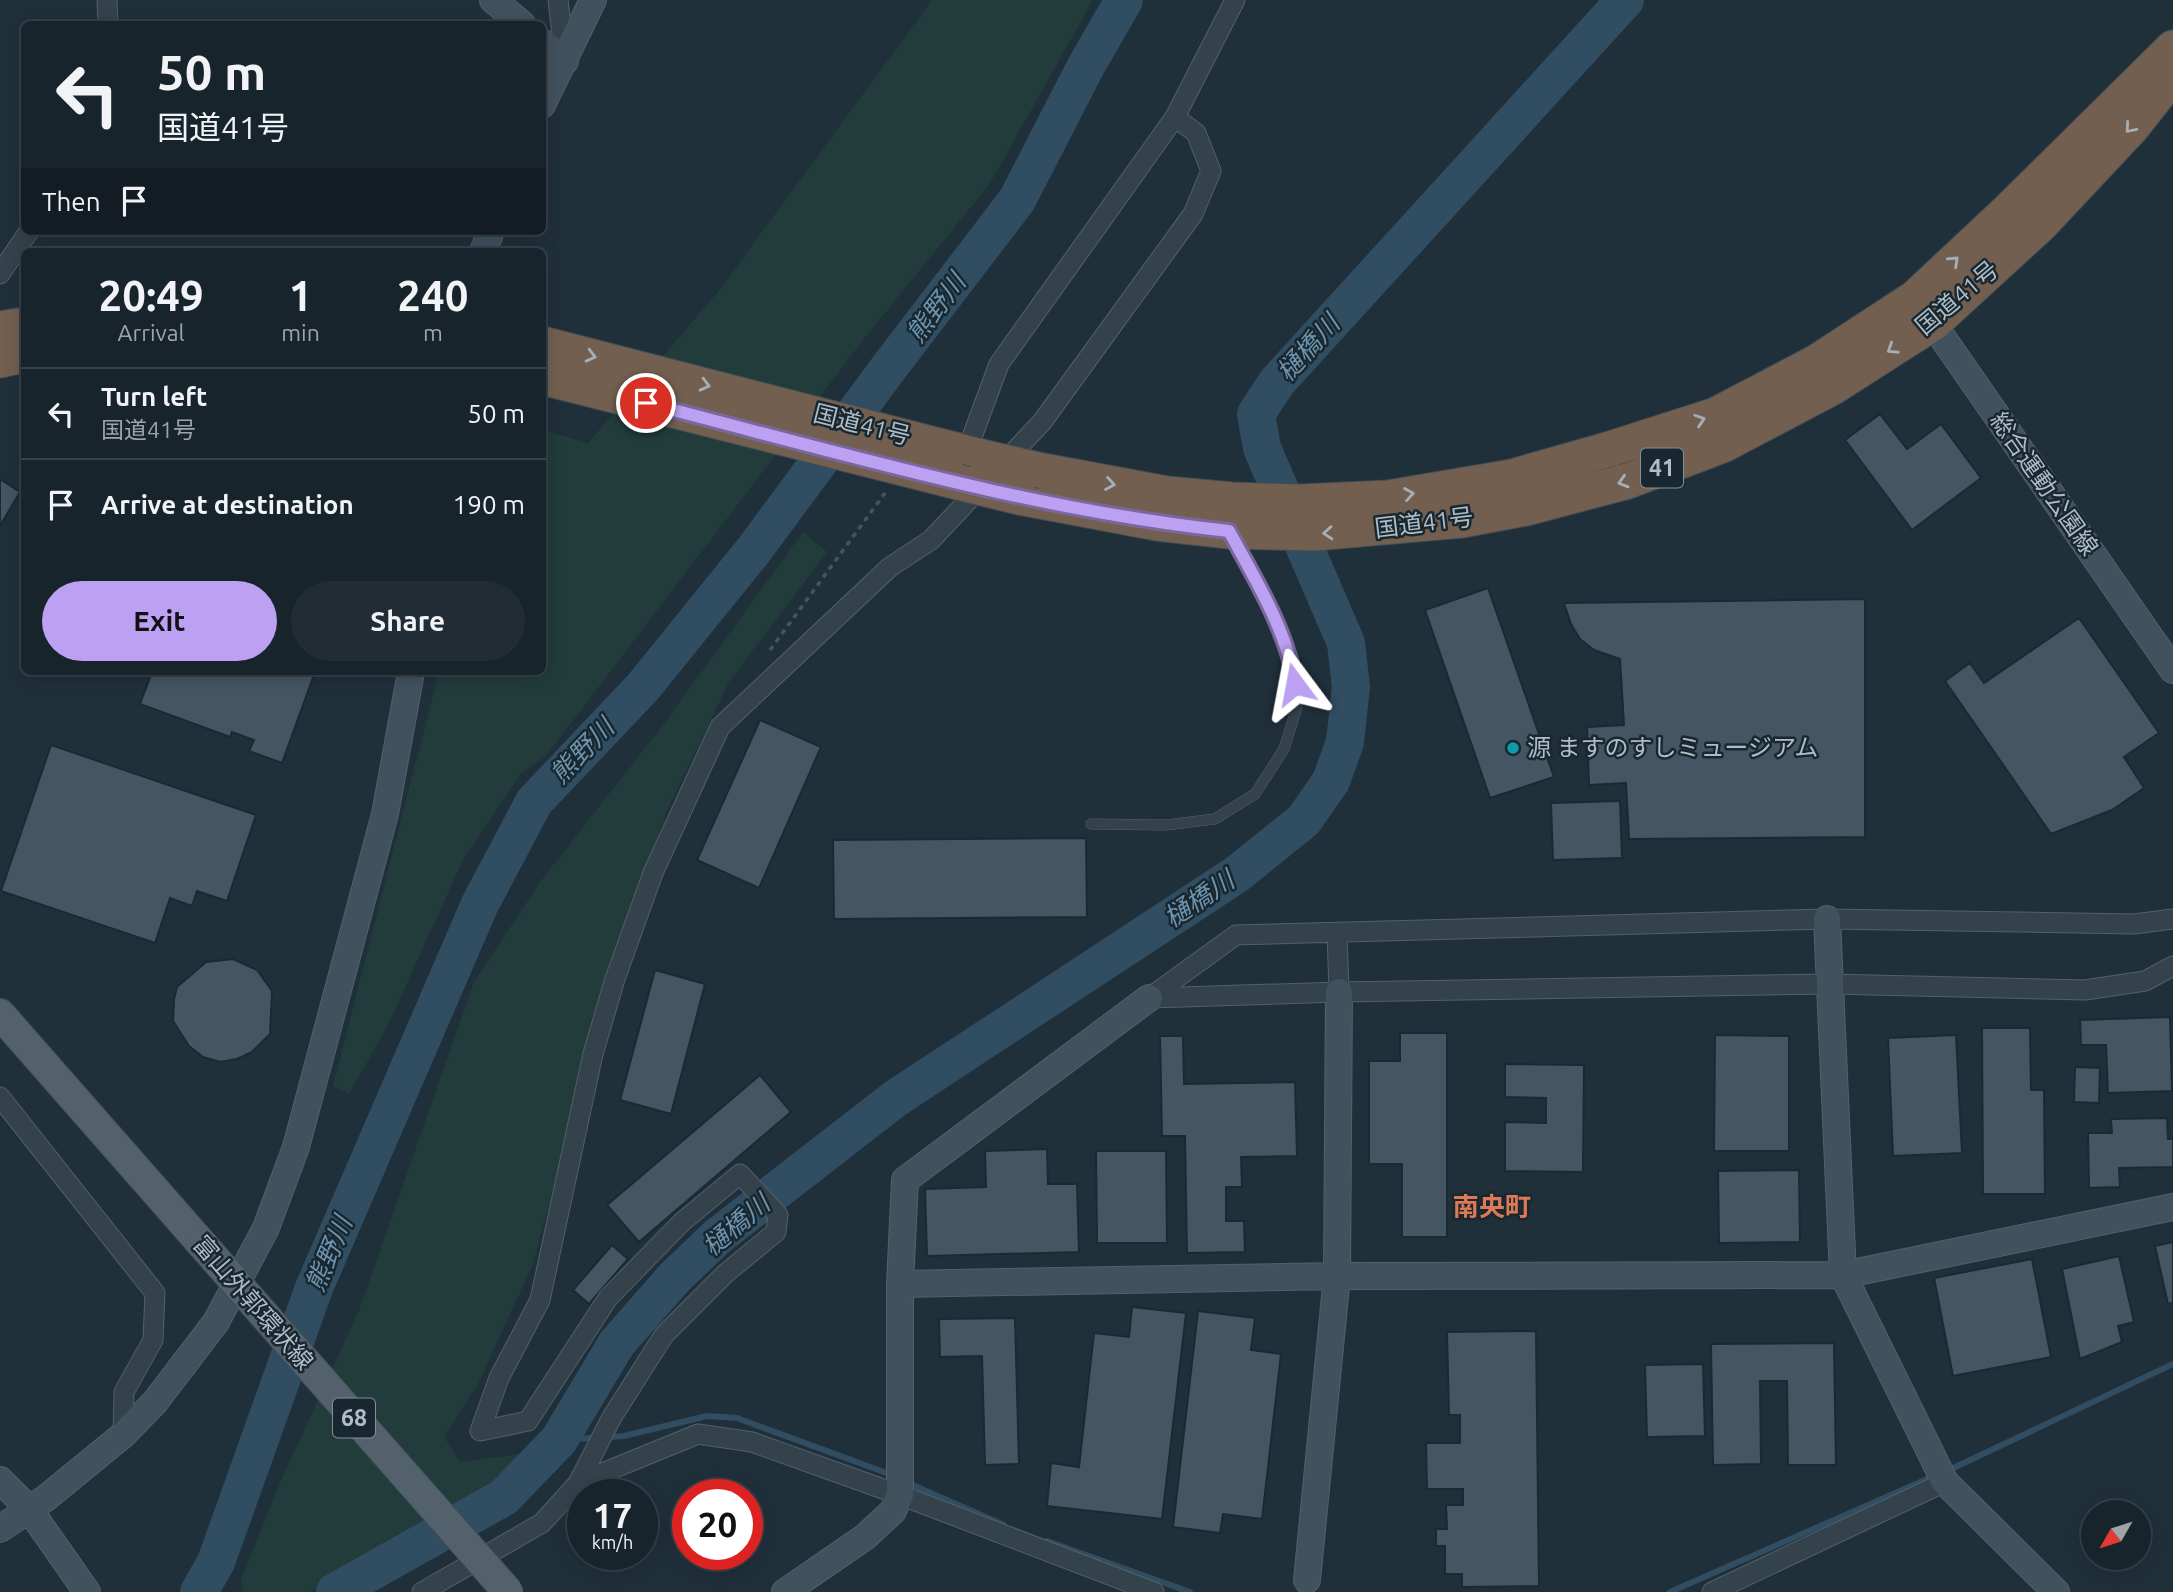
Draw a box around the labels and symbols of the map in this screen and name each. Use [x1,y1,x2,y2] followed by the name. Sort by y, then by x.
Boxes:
[2126,120,2138,133] one-way arrow
[1910,255,2003,340] street label: 国道41号
[1946,257,1959,270] one-way arrow
[901,265,972,348] water label: 熊野川
[1271,307,1347,386] water label: 樋橋川
[1887,341,1900,354] one-way arrow
[585,348,597,362] one-way arrow
[616,373,676,433] pin
[699,377,711,391] one-way arrow
[811,399,913,450] street label: 国道41号
[1985,407,2104,560] street label: 総合運動公園線
[1694,413,1706,428] one-way arrow
[1641,448,1683,488] road number: 41
[1618,473,1630,488] one-way arrow
[1104,476,1116,491] one-way arrow
[1403,487,1415,502] one-way arrow
[1373,503,1475,542] street label: 国道41号
[1322,525,1333,540] one-way arrow
[1258,647,1332,721] position arrow
[544,710,621,789] water label: 熊野川
[1527,734,1818,761] place label: 源 ますのすしミュージアム
[1505,740,1521,756] marker: 源 ますのすしミュージアム
[1158,863,1242,932] water label: 樋橋川
[696,1187,777,1261] water label: 樋橋川
[1453,1192,1531,1221] district label: 南央町
[300,1209,358,1295] water label: 熊野川
[188,1230,319,1375] street label: 富山外郭環状線
[333,1399,375,1438] road number: 68
[672,1479,763,1570] speed limit sign: 20
[2081,1500,2151,1570] north arrow

